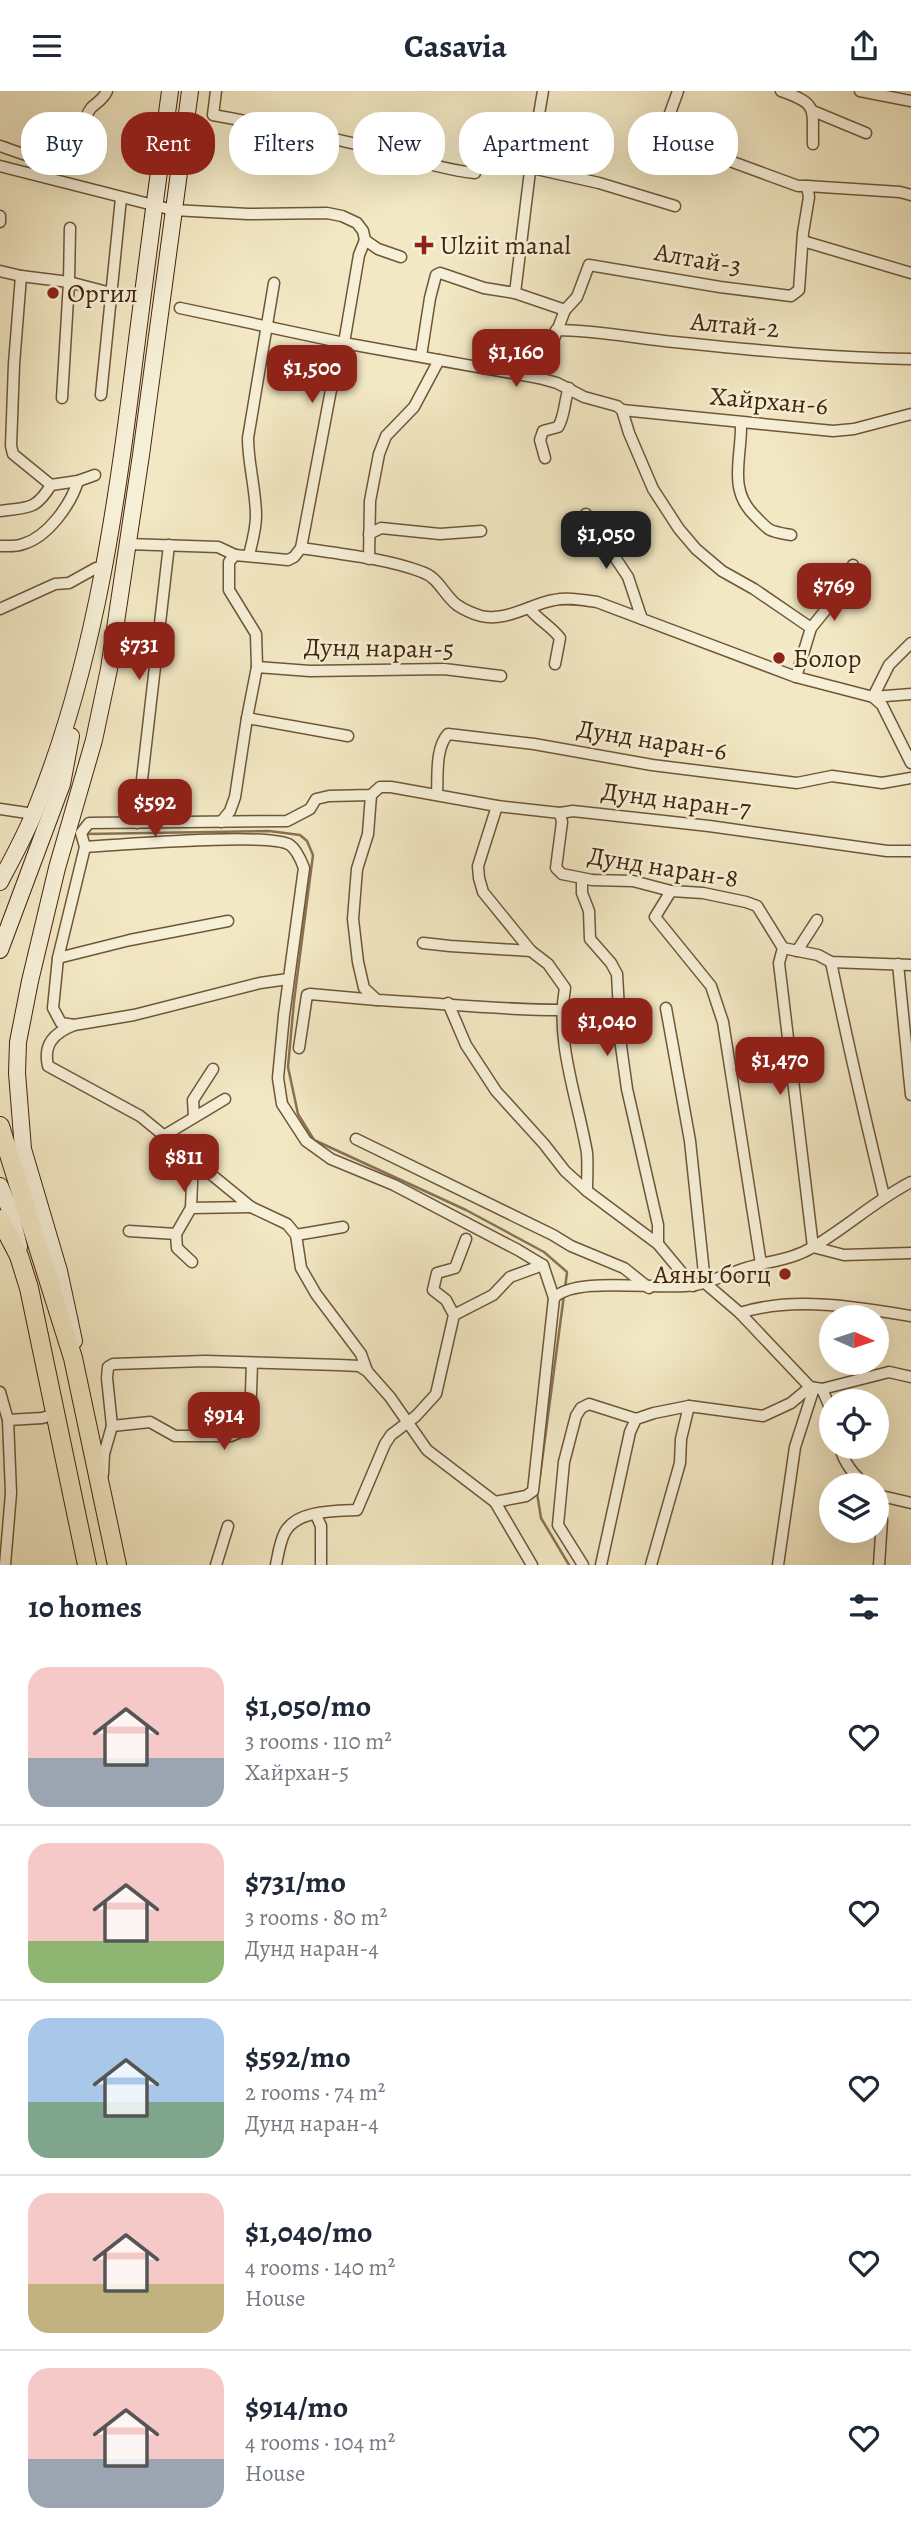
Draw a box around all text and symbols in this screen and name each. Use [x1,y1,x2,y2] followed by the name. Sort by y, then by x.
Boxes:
[404,24,507,68] text: Casavia
[28,27,66,65] icon: menu
[845,27,883,65] icon: share
[21,112,107,175] chip: Buy
[121,112,215,175] chip: Rent
[229,112,339,175] chip: Filters
[353,112,445,175] chip: New
[459,112,614,175] chip: Apartment
[628,112,738,175] chip: House
[440,228,571,263] place label: Ulziit manal
[651,234,744,284] street label: Алтай-3
[414,235,434,255] marker: Ulziit manal
[67,276,138,311] place label: Оргил
[45,285,61,301] marker: Оргил
[688,304,781,346] street label: Алтай-2
[459,329,573,389] pin: $1,160
[488,336,544,367] text: $1,160
[255,345,369,405] pin: $1,500
[283,352,341,383] text: $1,500
[708,378,830,424] street label: Хайрхан-6
[549,511,663,571] pin: $1,050
[577,518,635,549] text: $1,050
[793,563,875,623] pin: $769
[813,570,855,601] text: $769
[98,623,180,682] pin: $731
[120,629,158,660] text: $731
[303,629,455,667] street label: Дунд наран-5
[793,641,861,676] place label: Болор
[771,650,787,666] marker: Болор
[575,711,729,769] street label: Дунд наран-6
[599,773,753,827] street label: Дунд наран-7
[114,779,196,839] pin: $592
[134,786,176,817] text: $592
[585,838,741,896] street label: Дунд наран-8
[550,999,664,1058] pin: $1,040
[577,1005,637,1036] text: $1,040
[723,1037,837,1097] pin: $1,470
[751,1044,809,1075] text: $1,470
[143,1135,225,1194] pin: $811
[165,1141,203,1172] text: $811
[653,1257,771,1292] place label: Аяны богц
[777,1266,793,1282] marker: Аяны богц
[819,1305,889,1375] north arrow
[819,1305,889,1543] map controls
[819,1389,889,1459] button: locate
[183,1393,265,1452] pin: $914
[204,1399,244,1430] text: $914
[819,1473,889,1543] button: layers
[28,1587,142,1627] text: 10 homes
[845,1588,883,1626] icon: filters
[245,1686,371,1726] text: $1,050/mo
[84,1695,168,1779] icon: home
[845,1718,883,1756] icon: heart
[245,1726,392,1757] text: 3 rooms · 110 m²
[245,1757,349,1788] text: Хайрхан-5
[245,1862,346,1902] text: $731/mo
[84,1871,168,1955] icon: home
[845,1894,883,1932] icon: heart
[245,1902,387,1933] text: 3 rooms · 80 m²
[245,1933,379,1964] text: Дунд наран-4
[245,2037,351,2077] text: $592/mo
[84,2046,168,2130] icon: home
[845,2069,883,2107] icon: heart
[245,2077,385,2108] text: 2 rooms · 74 m²
[245,2108,379,2139] text: Дунд наран-4
[245,2212,373,2252] text: $1,040/mo
[84,2221,168,2305] icon: home
[845,2244,883,2282] icon: heart
[245,2252,395,2283] text: 4 rooms · 140 m²
[245,2283,305,2314] text: House
[245,2387,348,2427] text: $914/mo
[84,2396,168,2480] icon: home
[845,2419,883,2457] icon: heart
[245,2427,395,2458] text: 4 rooms · 104 m²
[245,2458,305,2489] text: House

